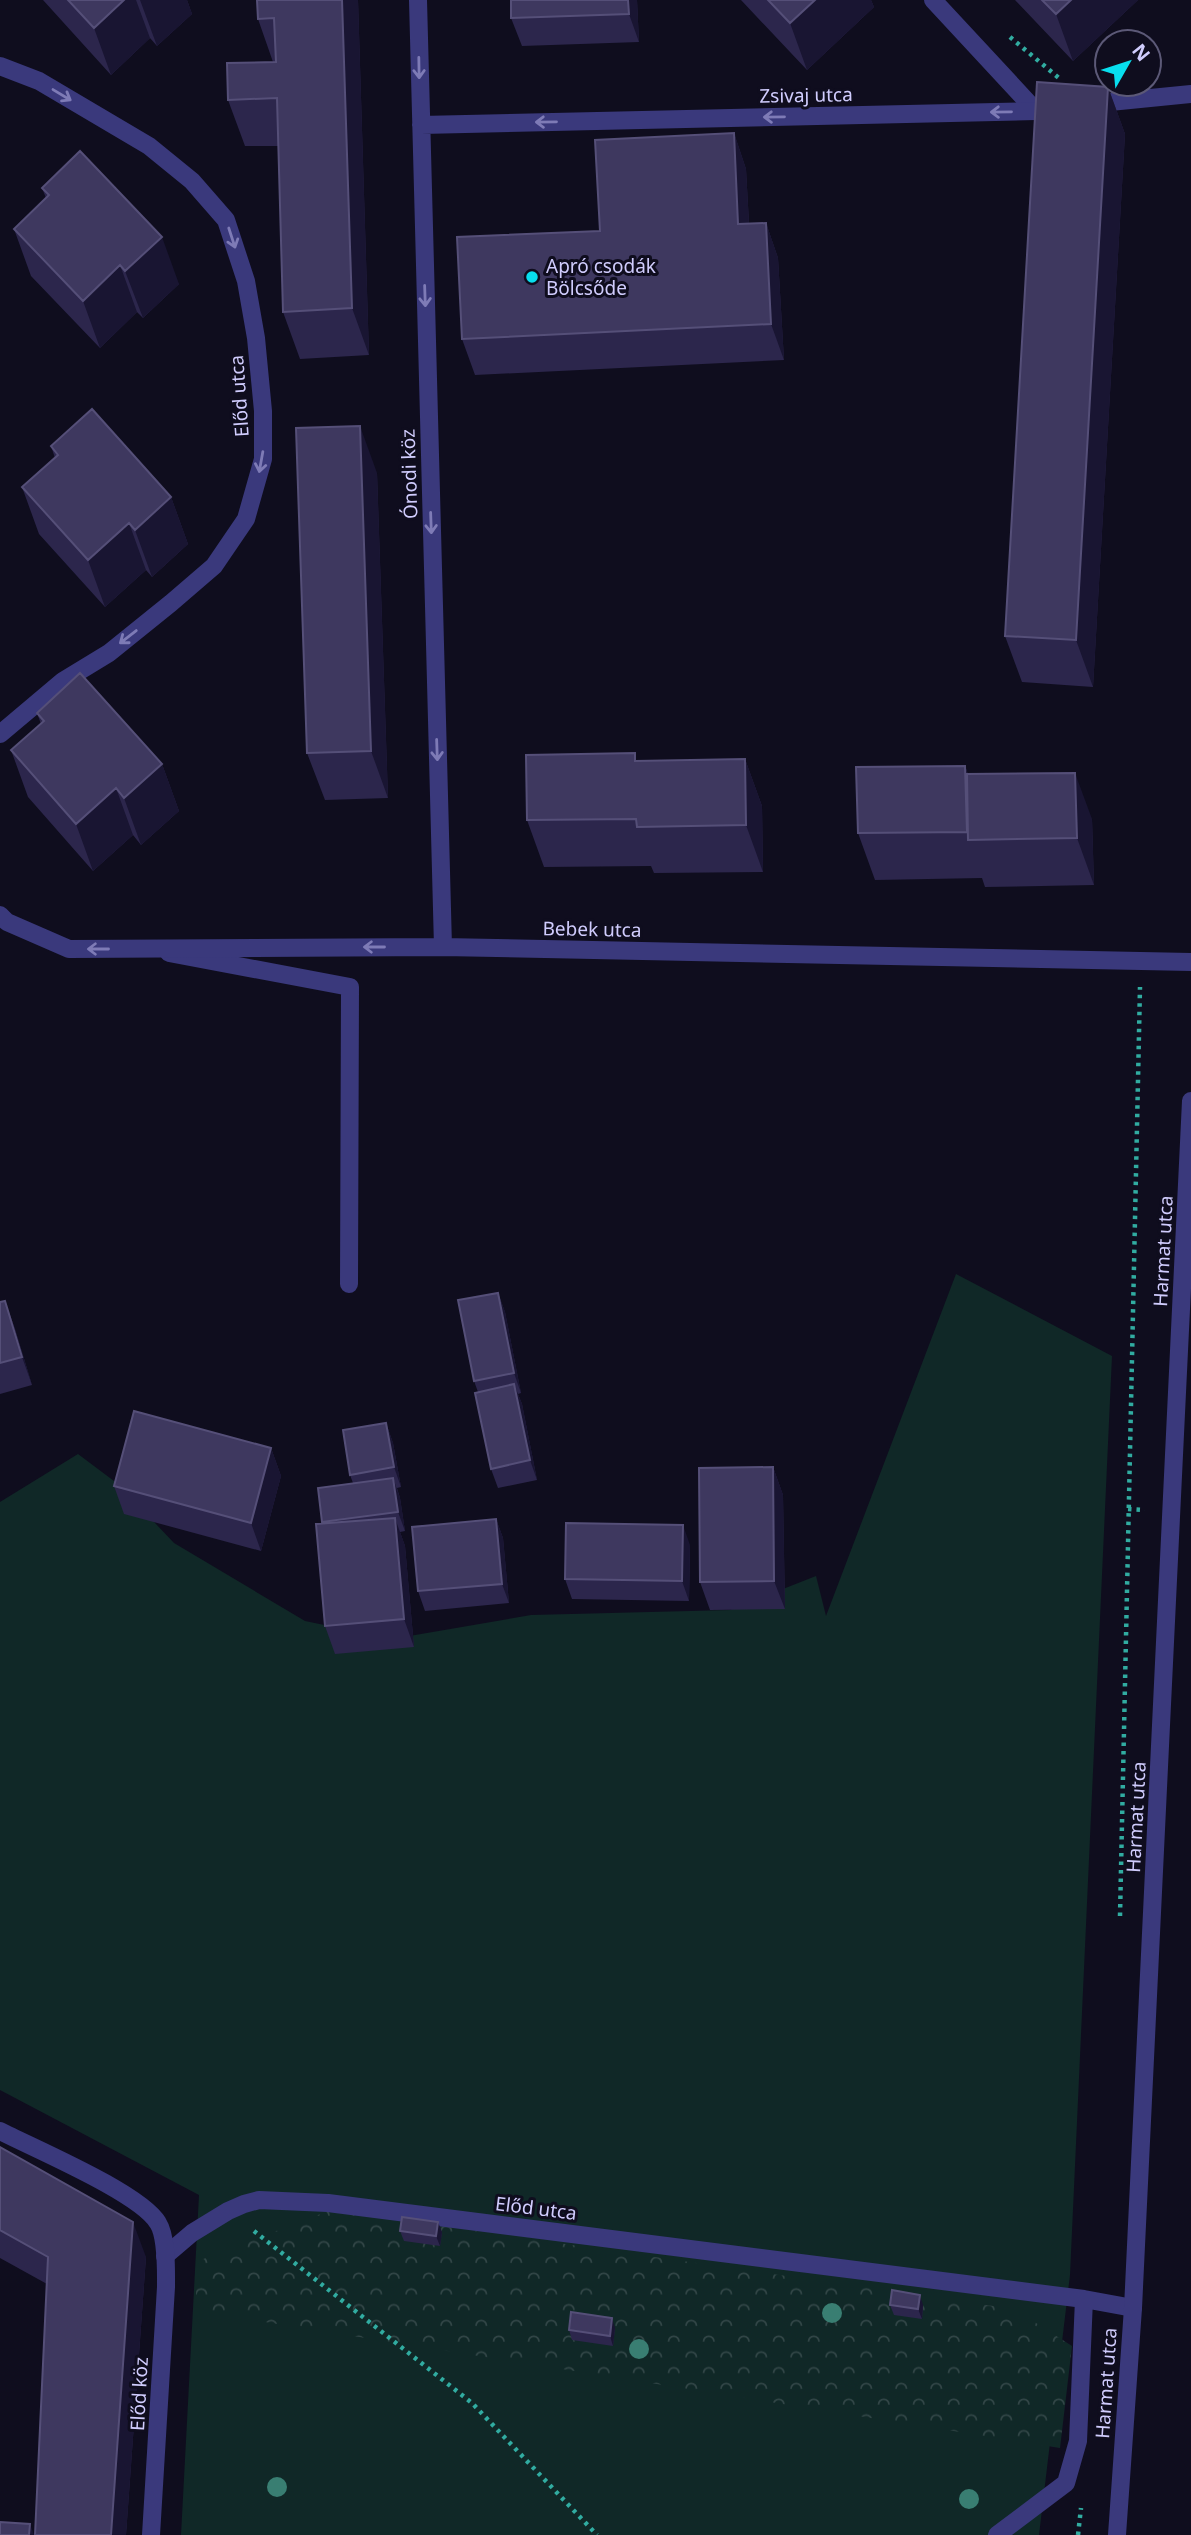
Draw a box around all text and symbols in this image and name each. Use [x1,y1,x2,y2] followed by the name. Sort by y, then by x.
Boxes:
[1093,28,1163,98] north arrow
[1126,38,1156,66] text: N
[413,56,426,79] one-way arrow
[759,81,853,109] street label: Zsivaj utca
[51,88,71,102] one-way arrow
[990,105,1013,118] one-way arrow
[763,110,786,124] one-way arrow
[535,115,558,129] one-way arrow
[226,227,239,249] one-way arrow
[546,253,656,301] place label: Apró csodák Bölcsőde
[524,269,540,285] marker: Apró csodák Bölcsőde
[418,284,432,307] one-way arrow
[223,354,255,438] street label: Előd utca
[394,429,424,519] street label: Ónodi köz
[254,450,267,473] one-way arrow
[425,511,438,534] one-way arrow
[120,630,138,645] one-way arrow
[431,739,444,762] one-way arrow
[542,915,642,943] street label: Bebek utca
[363,940,386,954] one-way arrow
[87,942,110,956] one-way arrow
[1147,1195,1179,1307] street label: Harmat utca
[1120,1761,1152,1873] street label: Harmat utca
[494,2190,578,2226] street label: Előd utca
[1089,2327,1123,2439] street label: Harmat utca
[124,2356,154,2432] street label: Előd köz

